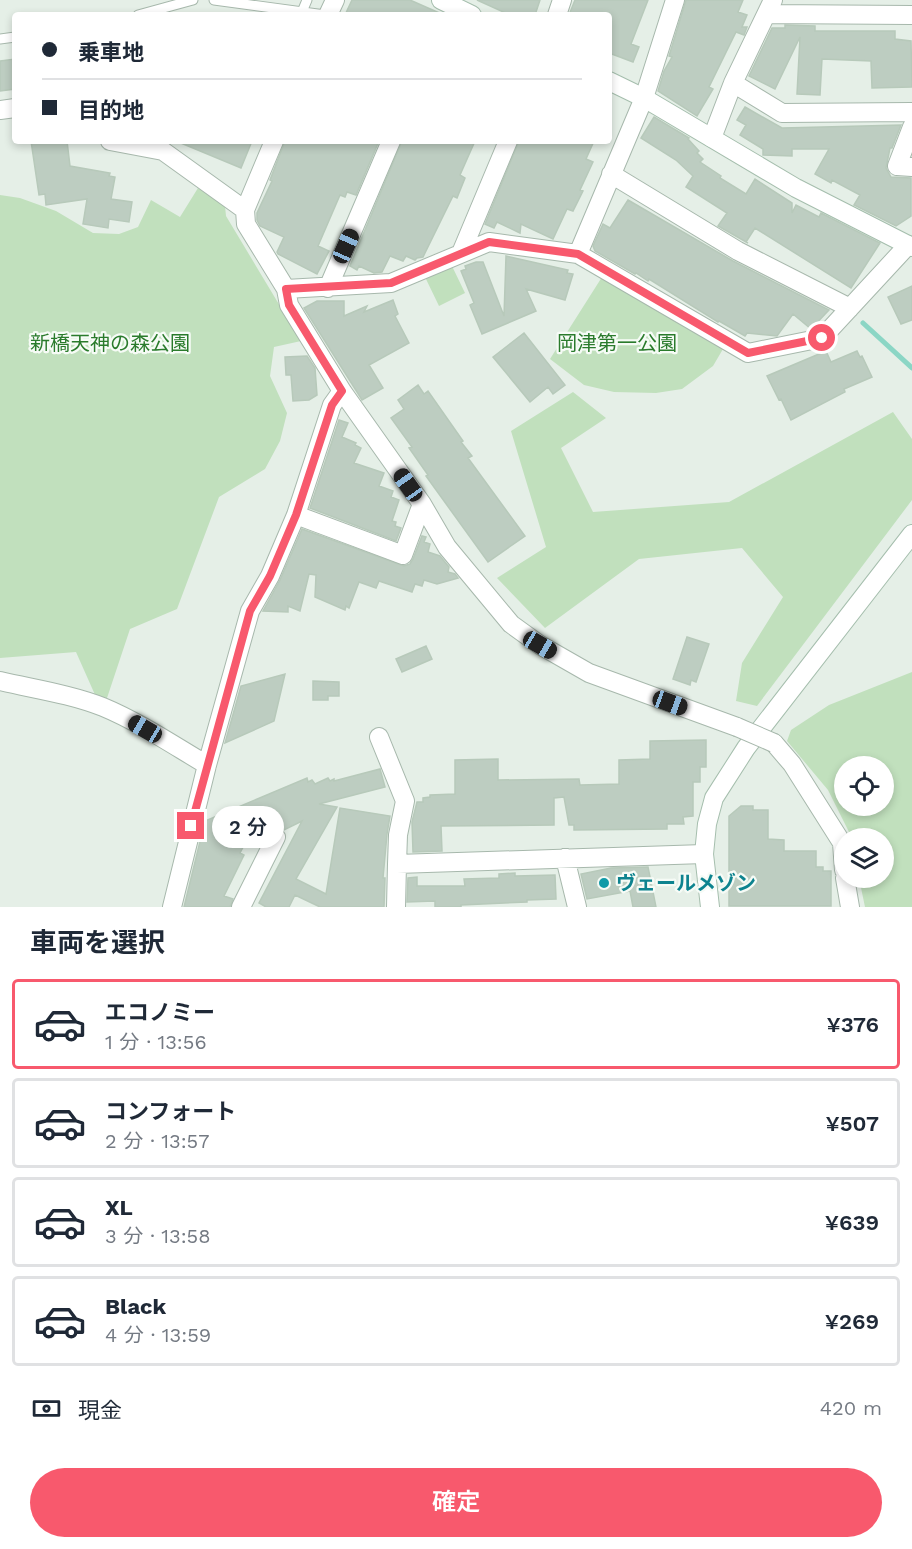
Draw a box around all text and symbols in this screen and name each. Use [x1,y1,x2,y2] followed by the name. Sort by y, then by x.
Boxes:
[78,40,144,65] text: 乗車地
[78,98,144,123] text: 目的地
[330,226,362,266] car
[808,324,835,351] route start
[30,331,190,355] park label: 新橋天神の森公園
[557,331,677,355] park label: 岡津第一公園
[390,465,426,505] car
[520,628,560,662] car
[650,688,690,718] car
[125,712,165,746] car
[834,756,894,888] map controls
[834,756,894,816] button: locate
[212,805,284,847] callout: 2 分
[177,812,204,839] route end
[229,815,267,839] text: 2 分
[834,828,894,888] button: layers
[616,871,756,895] place label: ヴェールメゾン
[597,876,611,890] marker: ヴェールメゾン
[30,927,165,959] text: 車両を選択
[33,997,87,1051] icon: car
[105,1000,215,1025] text: エコノミー
[827,1012,879,1037] text: ¥376
[105,1030,207,1054] text: 1 分 · 13:56
[33,1096,87,1150] icon: car
[105,1099,236,1124] text: コンフォート
[825,1111,879,1136] text: ¥507
[105,1129,209,1153] text: 2 分 · 13:57
[33,1195,87,1249] icon: car
[105,1195,133,1220] text: XL
[825,1210,879,1235] text: ¥639
[105,1224,211,1248] text: 3 分 · 13:58
[33,1294,87,1348] icon: car
[105,1294,166,1319] text: Black
[825,1309,879,1334] text: ¥269
[105,1323,211,1347] text: 4 分 · 13:59
[30,1392,63,1425] icon: cash
[820,1396,882,1420] text: 420 m
[78,1398,122,1423] text: 現金
[30,1468,882,1537] button: 確定

